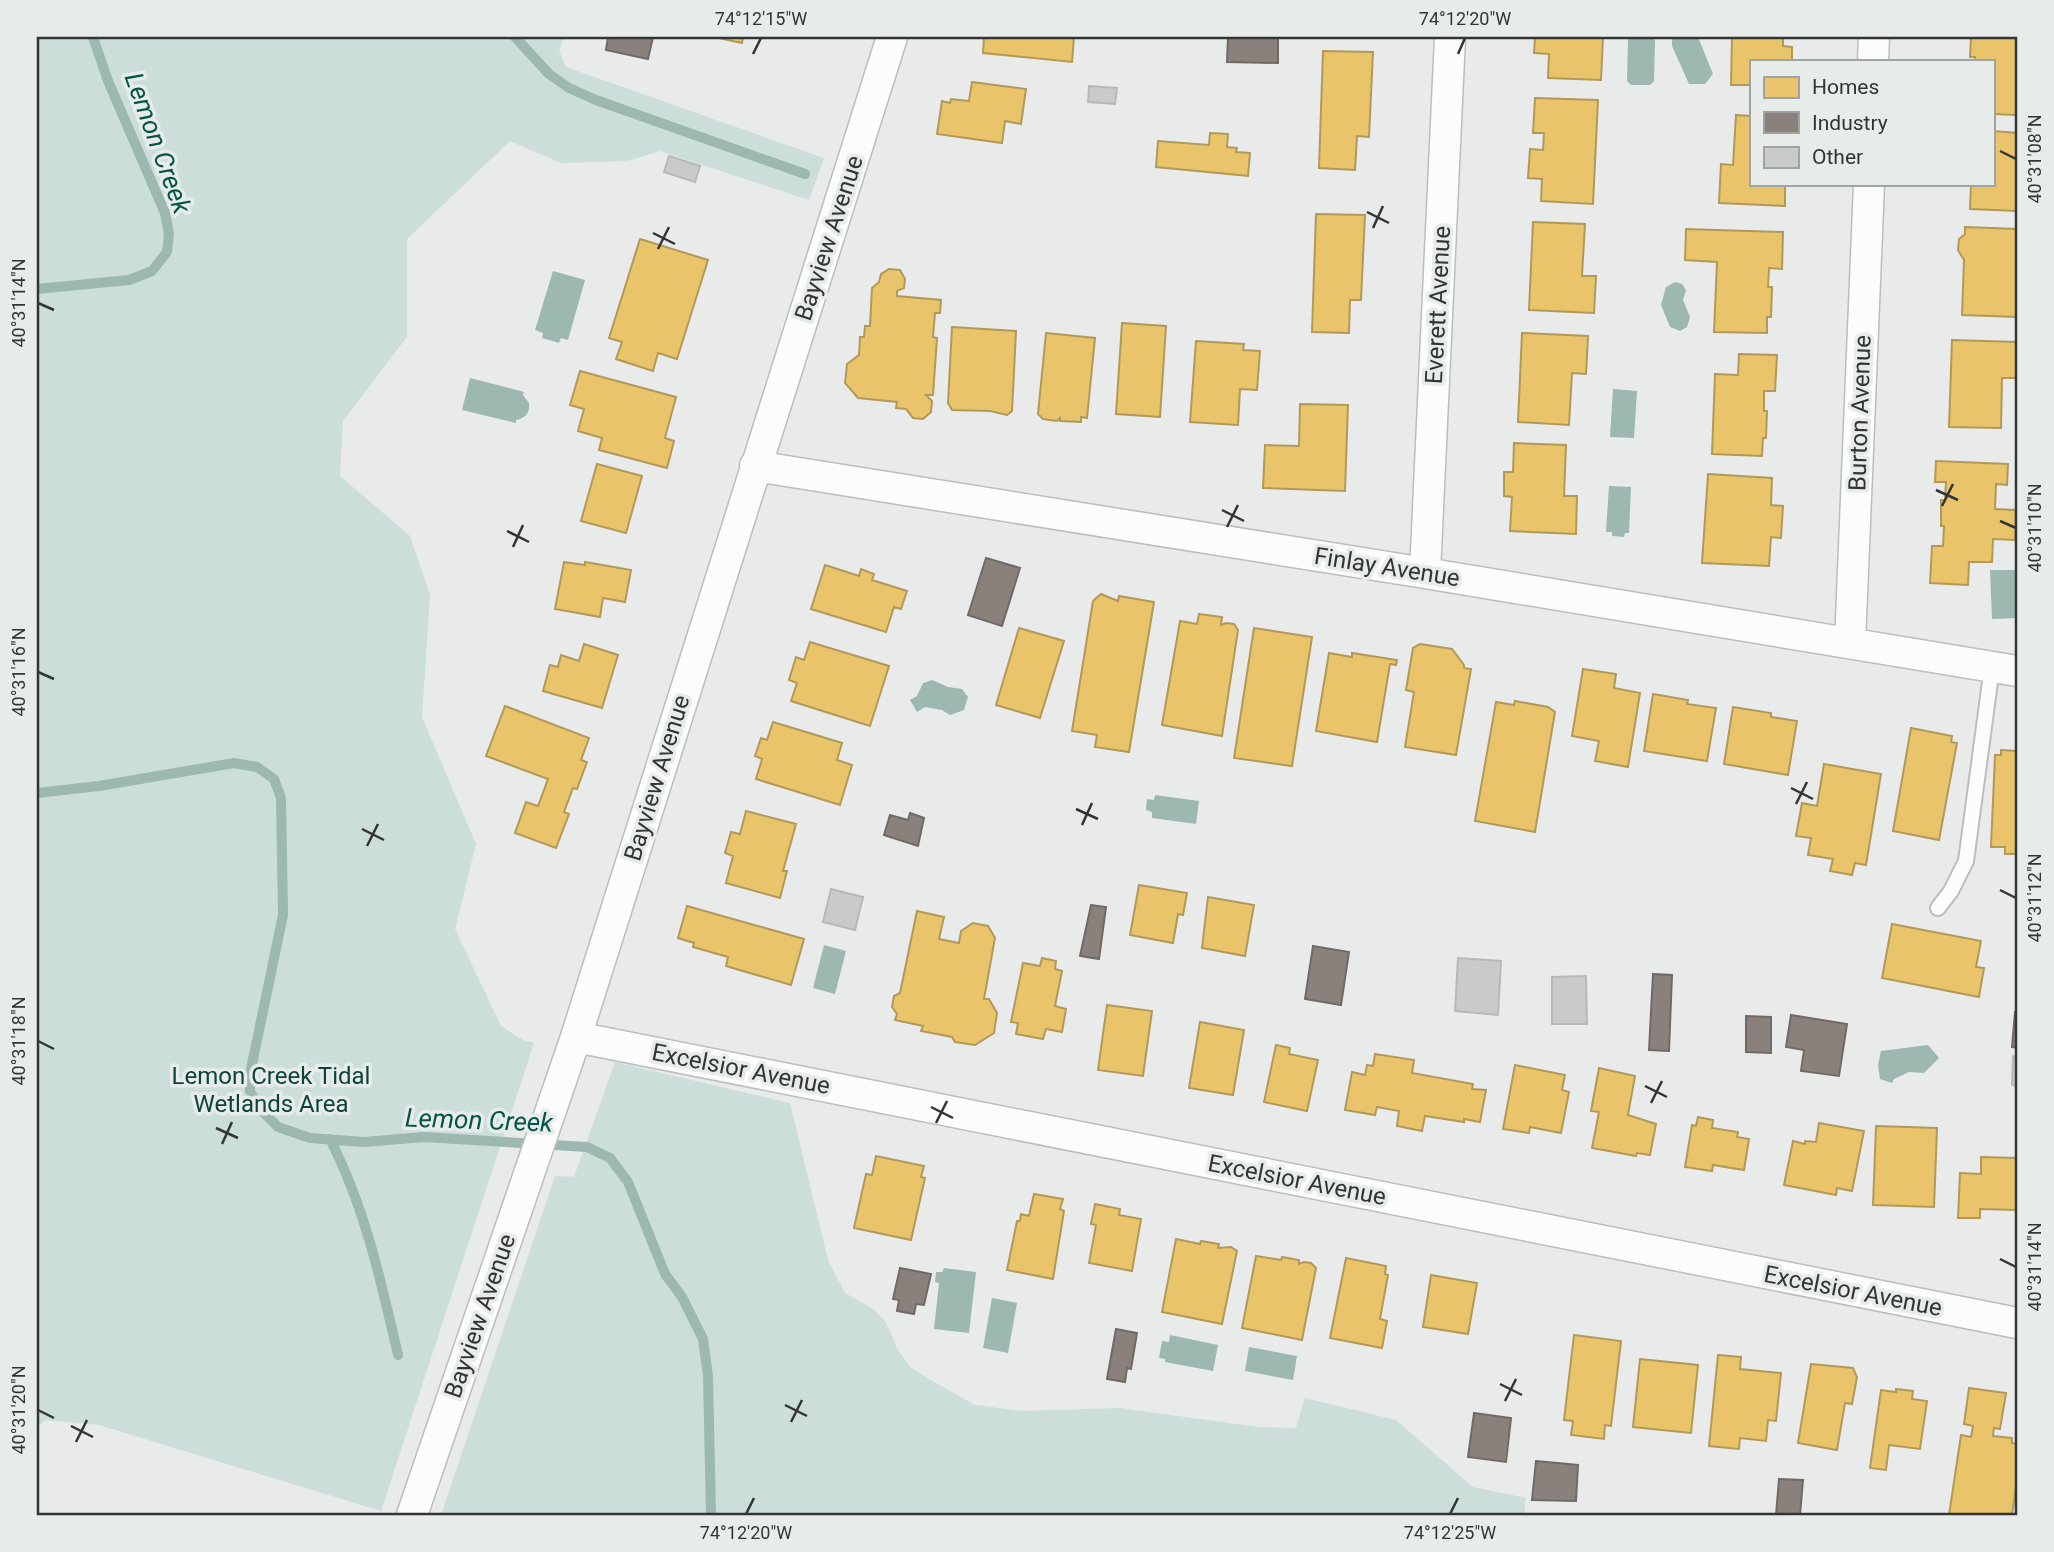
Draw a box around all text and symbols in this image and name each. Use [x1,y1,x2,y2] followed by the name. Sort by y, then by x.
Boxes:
[715,8,807,29] text: 74°12'15"W
[1419,8,1511,29] text: 74°12'20"W
[1750,60,1994,186] legend
[119,68,198,219] water label: Lemon Creek
[1812,75,1879,99] text: Homes
[1812,111,1888,135] text: Industry
[2024,114,2045,204] text: 40°31'08"N
[1812,145,1863,169] text: Other
[789,152,869,324] street label: Bayview Avenue
[1420,225,1456,385] street label: Everett Avenue
[8,258,29,348] text: 40°31'14"N
[1843,335,1877,491] street label: Burton Avenue
[2024,483,2045,573] text: 40°31'10"N
[1312,542,1462,592] street label: Finlay Avenue
[8,627,29,717] text: 40°31'16"N
[618,692,696,864] street label: Bayview Avenue
[2024,853,2045,943] text: 40°31'12"N
[8,996,29,1086] text: 40°31'18"N
[650,1038,832,1100] street label: Excelsior Avenue
[172,1062,370,1118] park label: Lemon Creek Tidal Wetlands Area
[405,1102,555,1138] water label: Lemon Creek
[1206,1149,1388,1211] street label: Excelsior Avenue
[2024,1222,2045,1312] text: 40°31'14"N
[439,1230,521,1402] street label: Bayview Avenue
[1762,1260,1944,1322] street label: Excelsior Avenue
[8,1365,29,1455] text: 40°31'20"N
[700,1522,792,1543] text: 74°12'20"W
[1404,1522,1496,1543] text: 74°12'25"W

